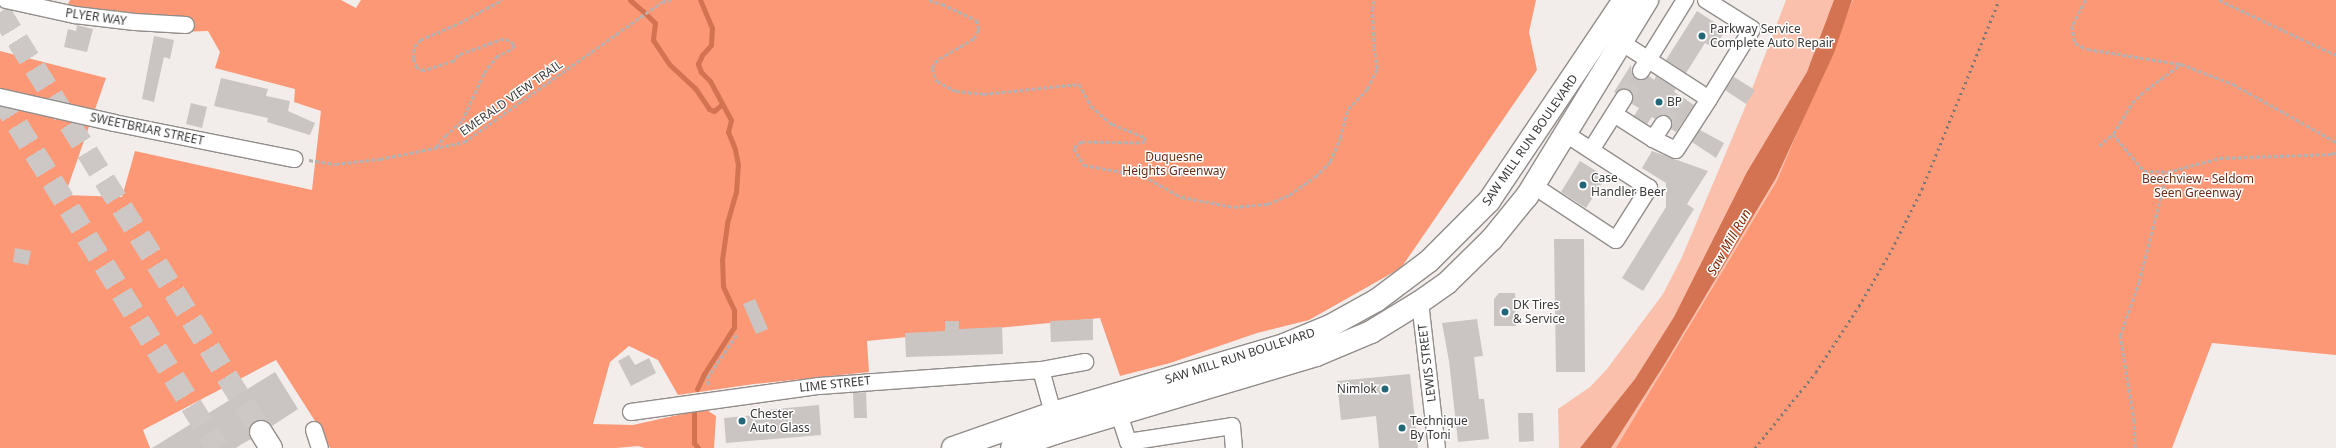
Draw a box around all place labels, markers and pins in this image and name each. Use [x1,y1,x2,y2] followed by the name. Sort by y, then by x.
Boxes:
[1710,22,1834,50] place label: Parkway Service Complete Auto Repair
[1697,31,1707,41] marker: Parkway Service Complete Auto Repair
[1667,95,1682,109] place label: BP
[1654,97,1664,107] marker: BP
[1591,171,1666,199] place label: Case Handler Beer
[1578,180,1588,190] marker: Case Handler Beer
[1513,298,1565,326] place label: DK Tires & Service
[1500,307,1510,317] marker: DK Tires & Service
[1337,382,1377,396] place label: Nimlok
[1380,384,1390,394] marker: Nimlok
[750,407,810,435] place label: Chester Auto Glass
[1410,414,1468,442] place label: Technique By Toni
[737,416,747,426] marker: Chester Auto Glass
[1397,423,1407,433] marker: Technique By Toni

